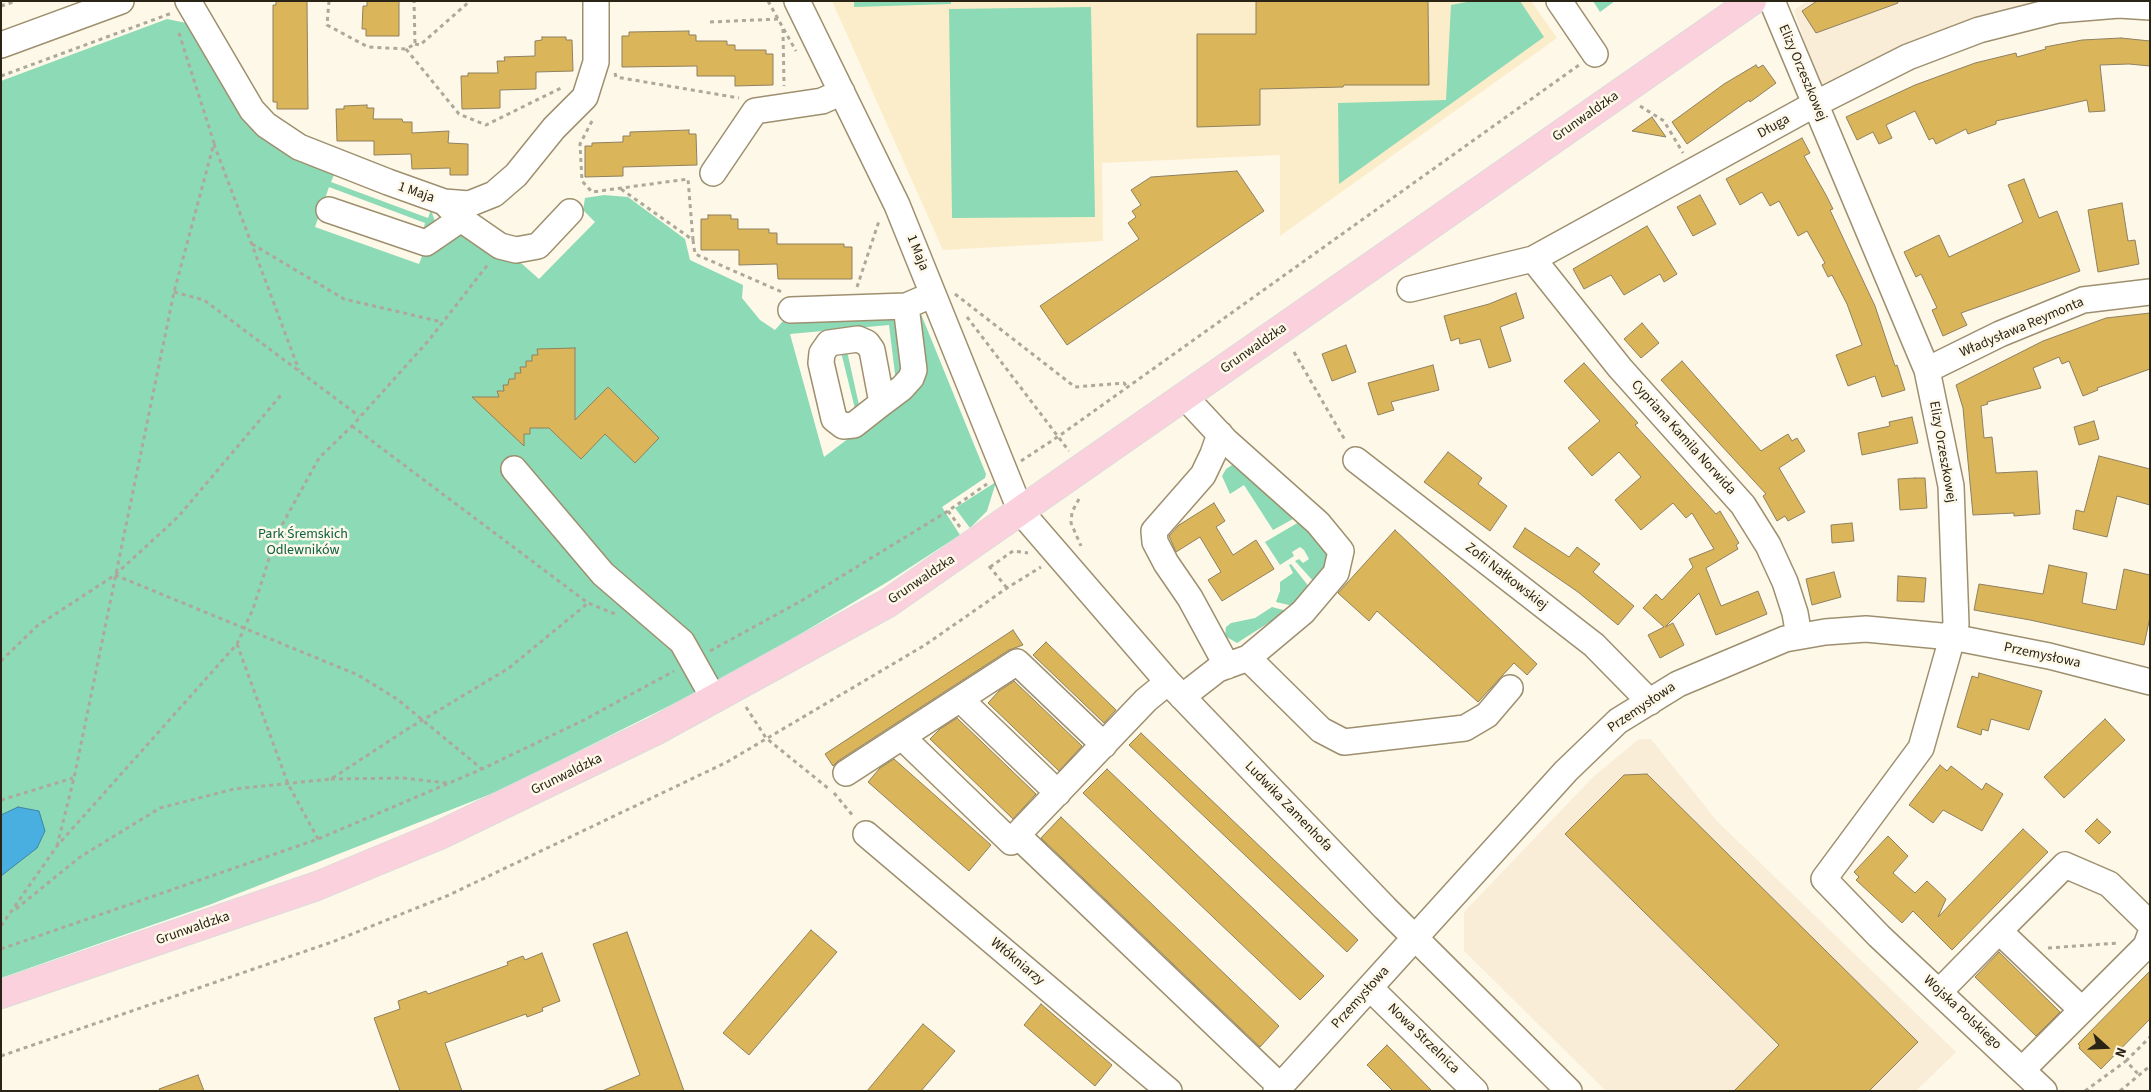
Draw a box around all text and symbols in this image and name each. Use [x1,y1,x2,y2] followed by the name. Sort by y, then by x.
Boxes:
[1774,22,1830,124] street label: Elizy Orzeszkowej
[1550,88,1622,146] street label: Grunwaldzka
[1755,111,1793,143] street label: Długa
[396,179,436,207] street label: 1 Maja
[902,232,932,274] street label: 1 Maja
[1957,294,2087,362] street label: Władysława Reymonta
[1218,320,1290,378] street label: Grunwaldzka
[1627,377,1739,499] street label: Cypriana Kamila Norwida
[1925,400,1959,504] street label: Elizy Orzeszkowej
[258,527,348,560] park label: Park Śremskich Odlewników
[1462,540,1550,614] street label: Zofii Nałkowskiej
[885,552,959,608] street label: Grunwaldzka
[2002,640,2082,672] street label: Przemysłowa
[1605,679,1679,737] street label: Przemysłowa
[529,751,605,799] street label: Grunwaldzka
[1241,758,1335,856] street label: Ludwika Zamenhofa
[154,909,232,949] street label: Grunwaldzka
[987,935,1047,989] street label: Włókniarzy
[1329,963,1393,1033] street label: Przemysłowa
[1919,972,2005,1054] street label: Wojska Polskiego
[1383,1000,1463,1078] street label: Nowa Strzelnica
[2081,1022,2131,1072] north arrow
[2109,1044,2131,1060] text: N

